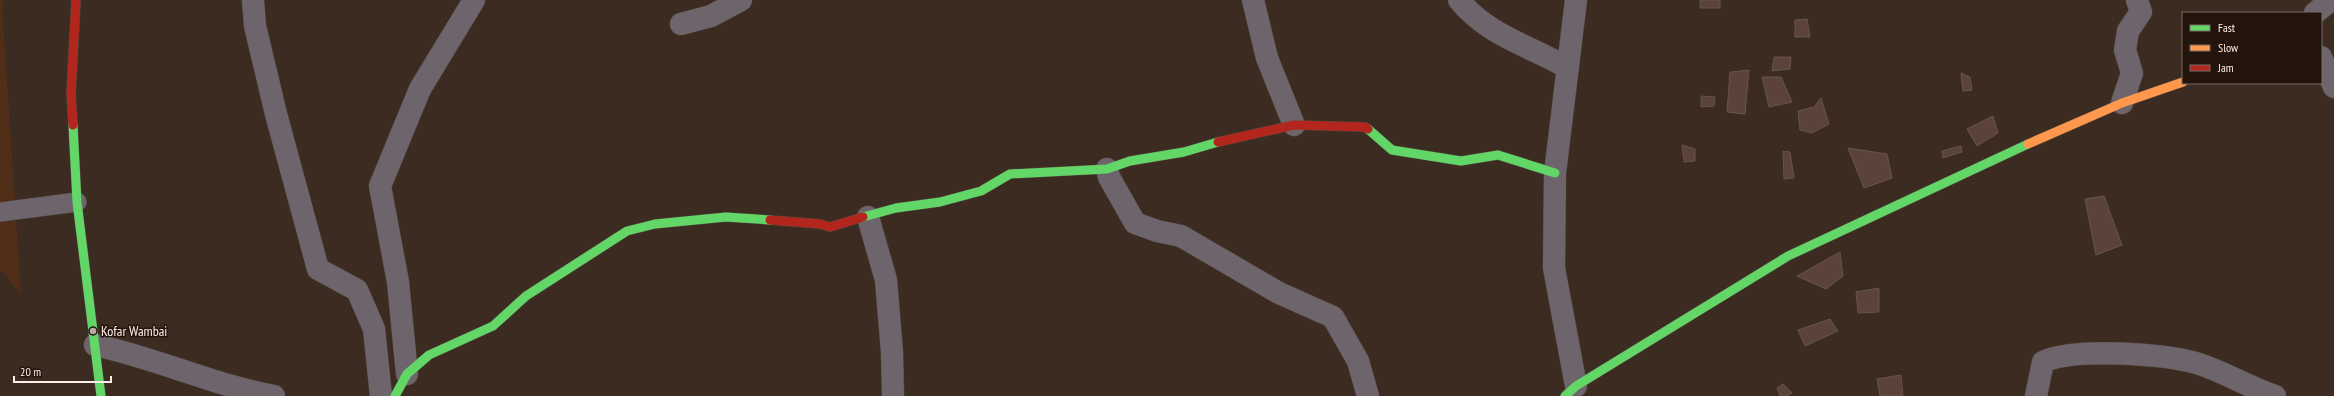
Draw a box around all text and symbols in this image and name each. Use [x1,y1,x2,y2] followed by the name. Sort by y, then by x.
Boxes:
[2182,12,2322,84] legend
[2218,20,2236,35] text: Fast
[2218,40,2239,55] text: Slow
[2217,60,2234,75] text: Jam
[101,322,167,340] place label: Kofar Wambai
[88,326,98,336] marker: Kofar Wambai
[14,358,111,384] scale bar
[20,364,41,379] text: 20 m

